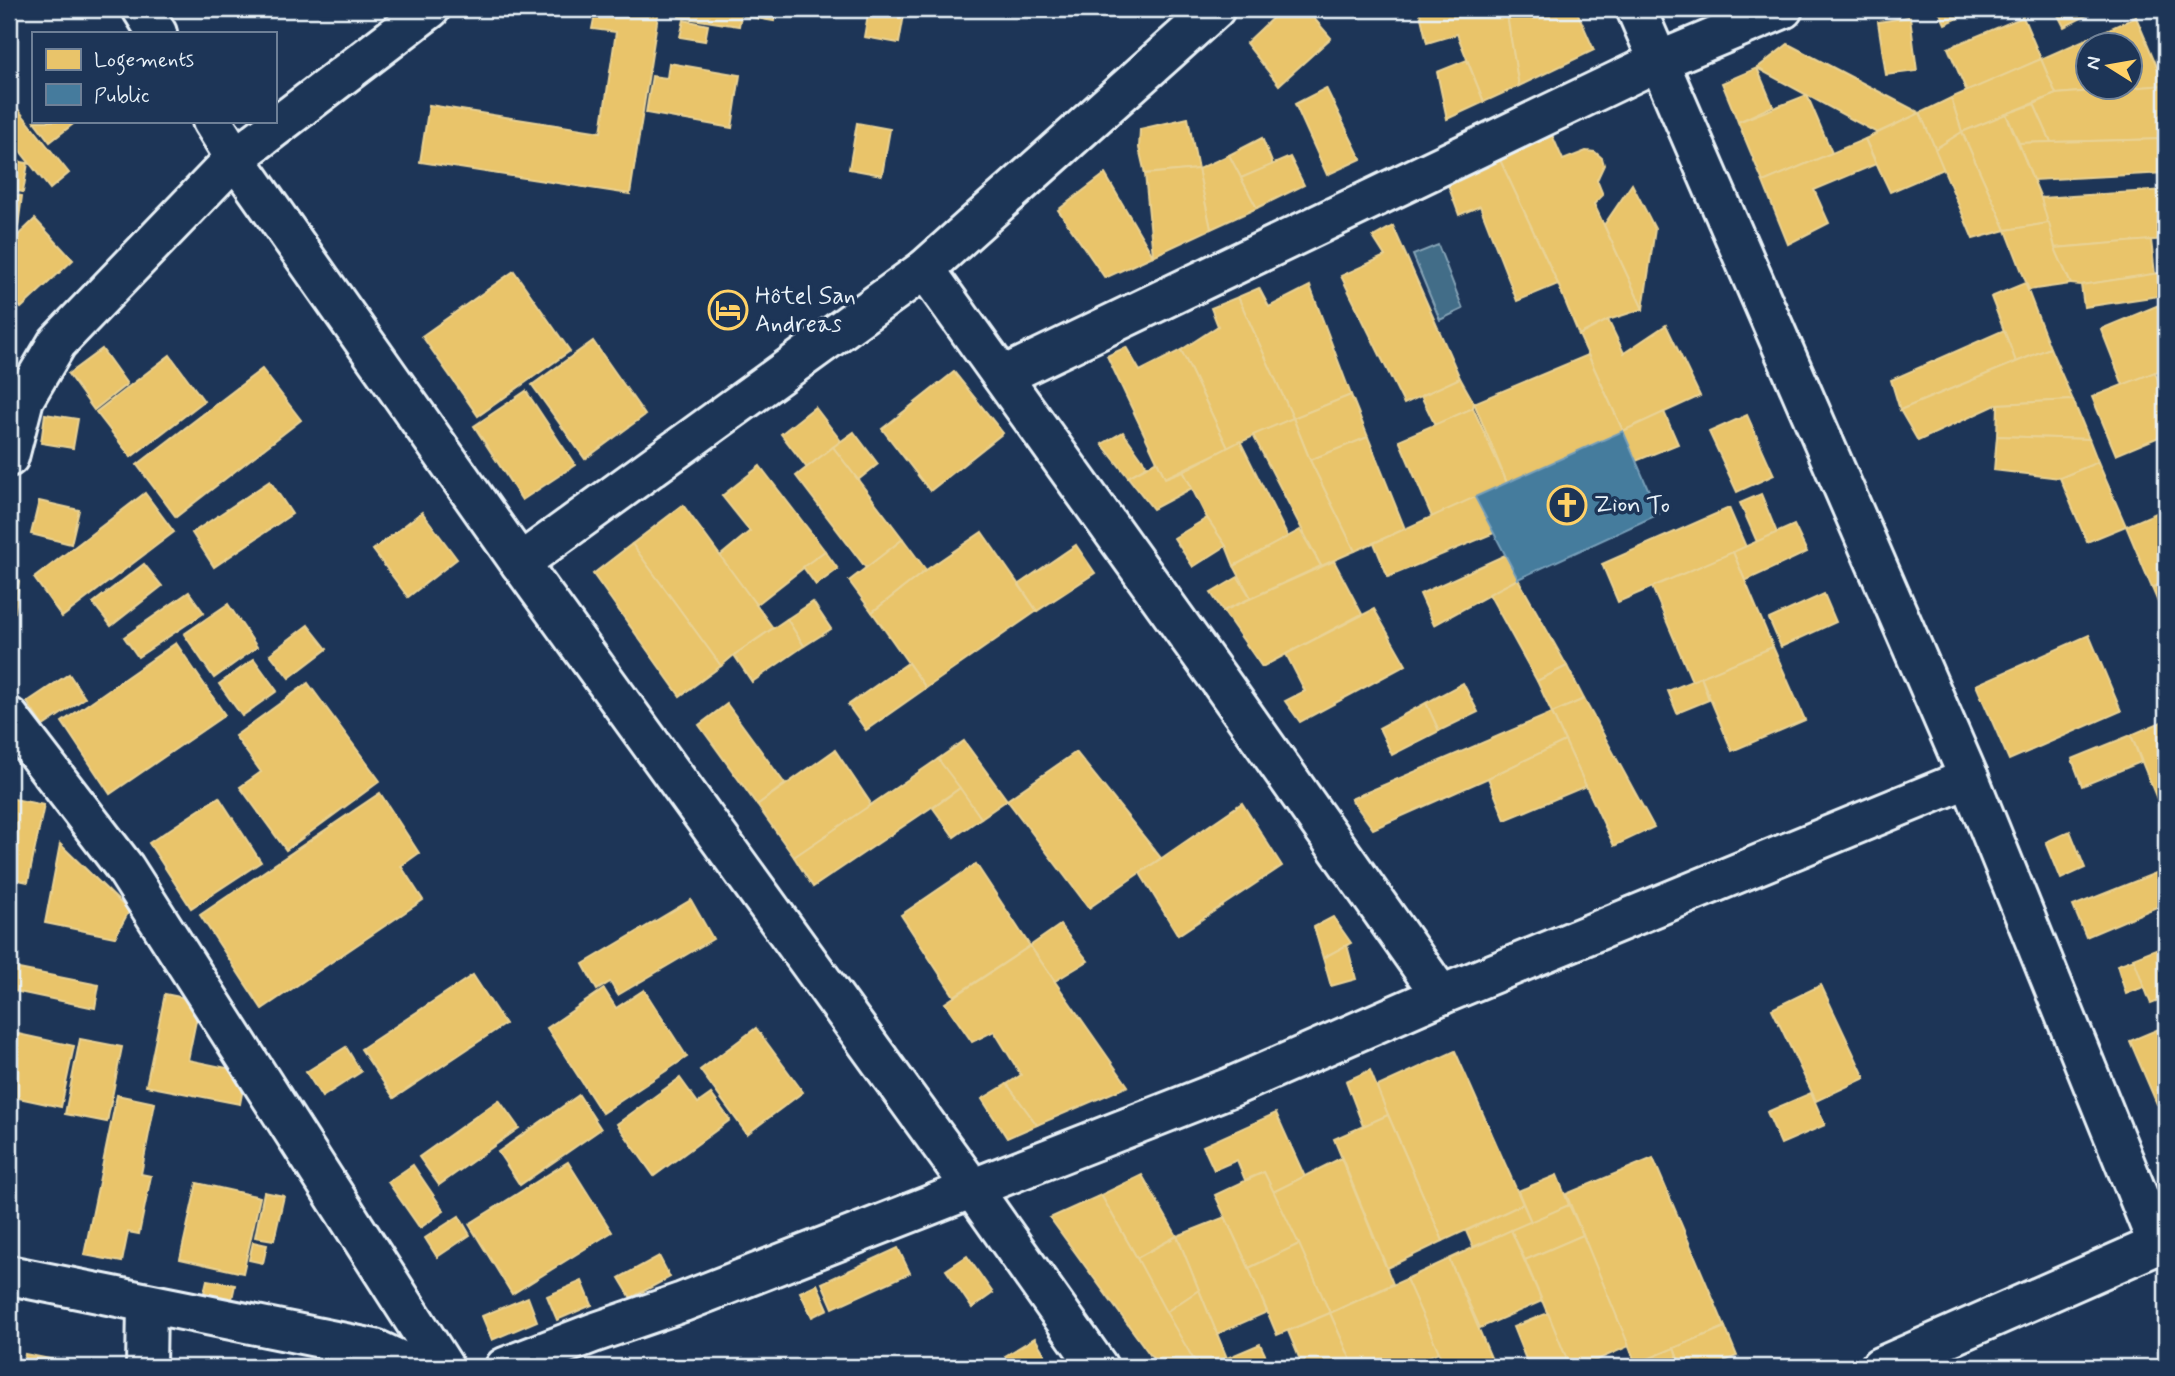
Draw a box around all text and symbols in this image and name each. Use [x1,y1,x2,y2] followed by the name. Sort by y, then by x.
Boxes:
[32,32,276,122] legend
[2074,32,2144,102] north arrow
[94,46,194,76] text: Logements
[2080,54,2107,72] text: N
[94,82,150,110] text: Public
[755,281,856,340] place label: Hôtel San Andreas
[707,289,749,331] hotel icon: Hôtel San Andreas
[1546,484,1588,526] church icon: Zion To
[1594,490,1670,521] place label: Zion To

